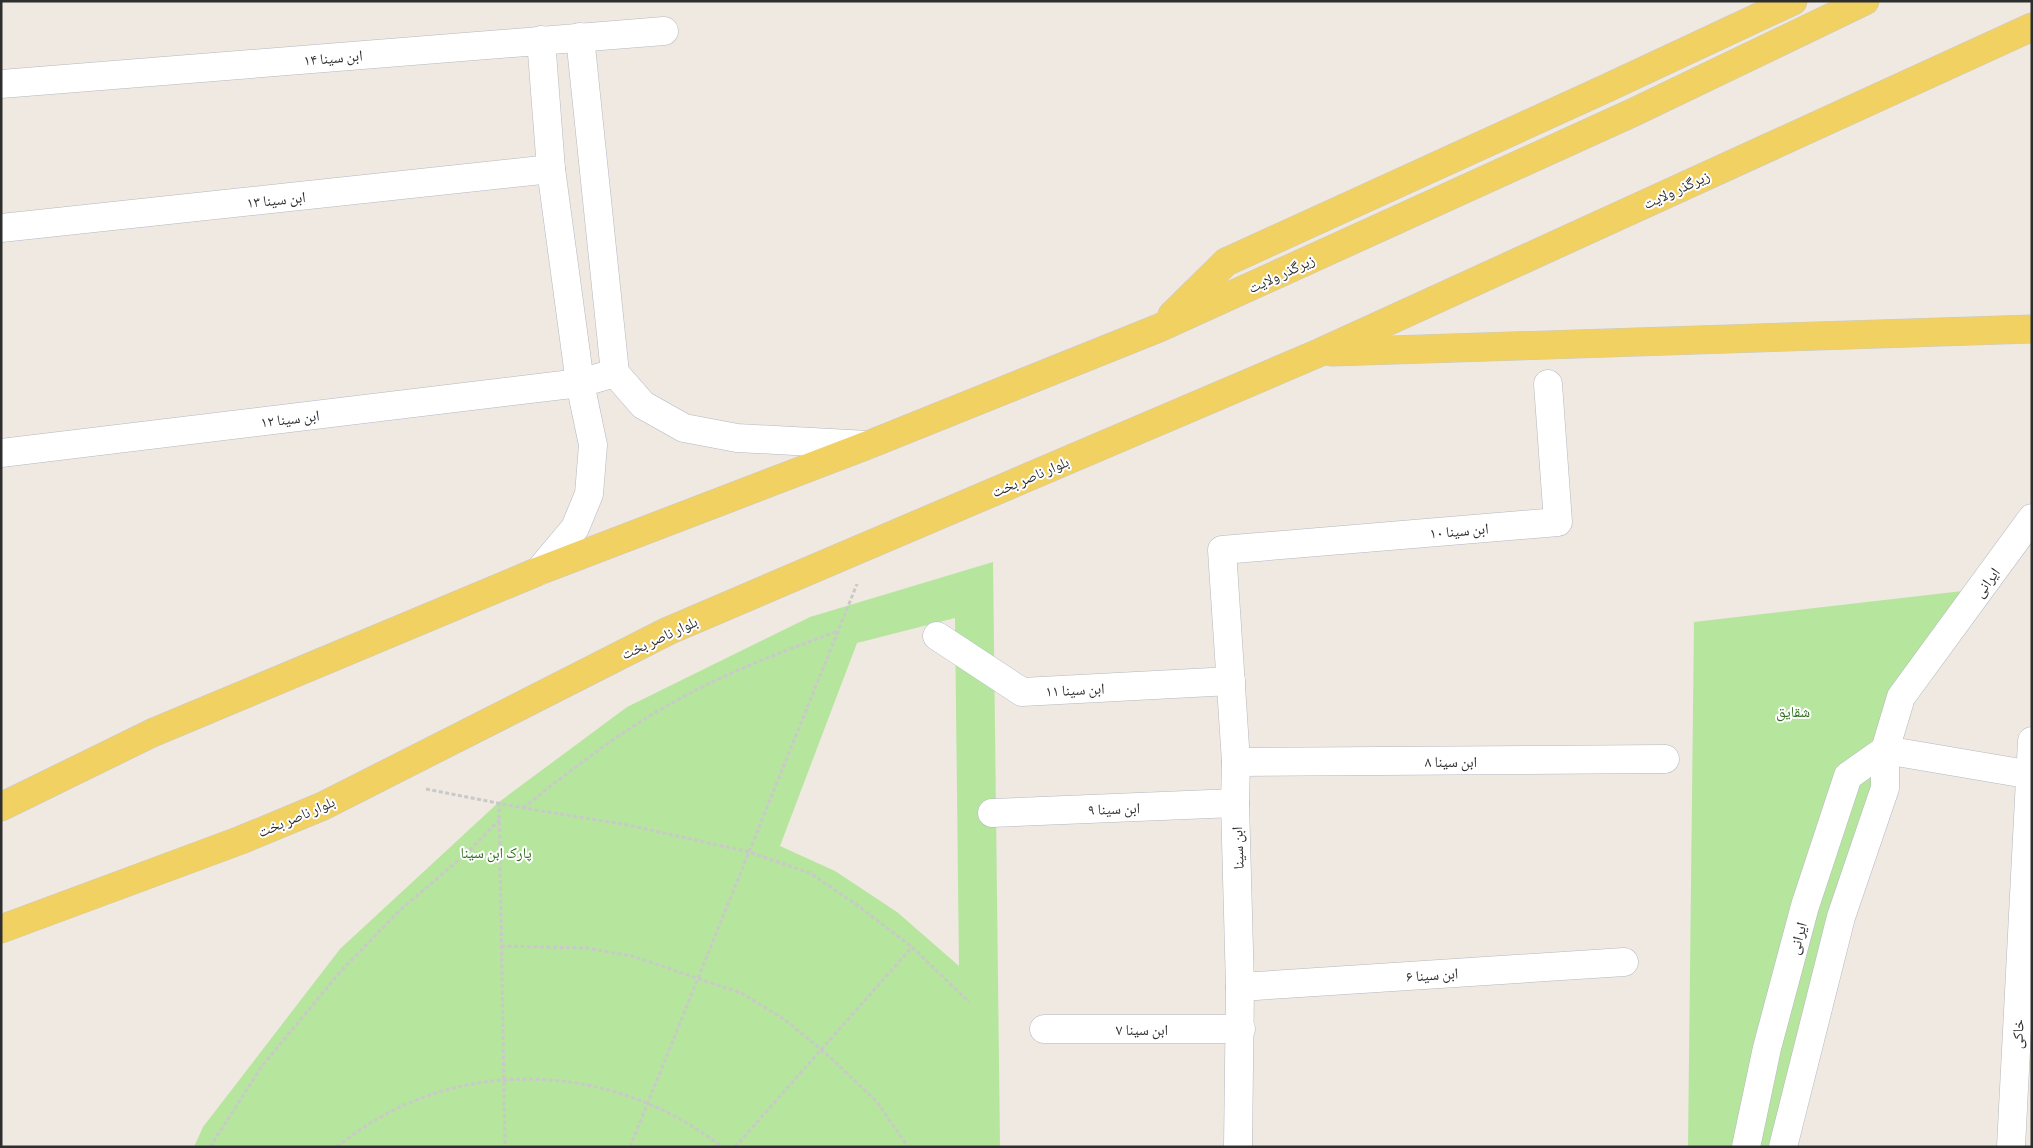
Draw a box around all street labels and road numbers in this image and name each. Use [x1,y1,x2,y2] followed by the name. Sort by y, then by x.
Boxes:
[303,45,363,71] street label: ابن سینا ۱۴
[1640,166,1713,213] street label: زیرگذر ولایت
[246,187,307,213] street label: ابن سینا ۱۳
[1245,250,1318,297] street label: زیرگذر ولایت
[260,405,321,433] street label: ابن سینا ۱۲
[989,452,1072,501] street label: بلوار ناصر بخت
[1429,518,1489,544] street label: ابن سینا ۱۰
[1969,563,2005,602] street label: ایرانی
[618,611,700,663] street label: بلوار ناصر بخت
[1045,678,1105,702] street label: ابن سینا ۱۱
[1425,752,1477,772] street label: ابن سینا ۸
[255,792,338,841] street label: بلوار ناصر بخت
[1087,798,1141,820] street label: ابن سینا ۹
[1227,826,1249,870] street label: ابن سینا
[1784,920,1812,957] street label: ایرانی
[1405,963,1459,987] street label: ابن سینا ۶
[2007,1018,2029,1049] street label: خاکی
[1116,1020,1168,1040] street label: ابن سینا ۷

